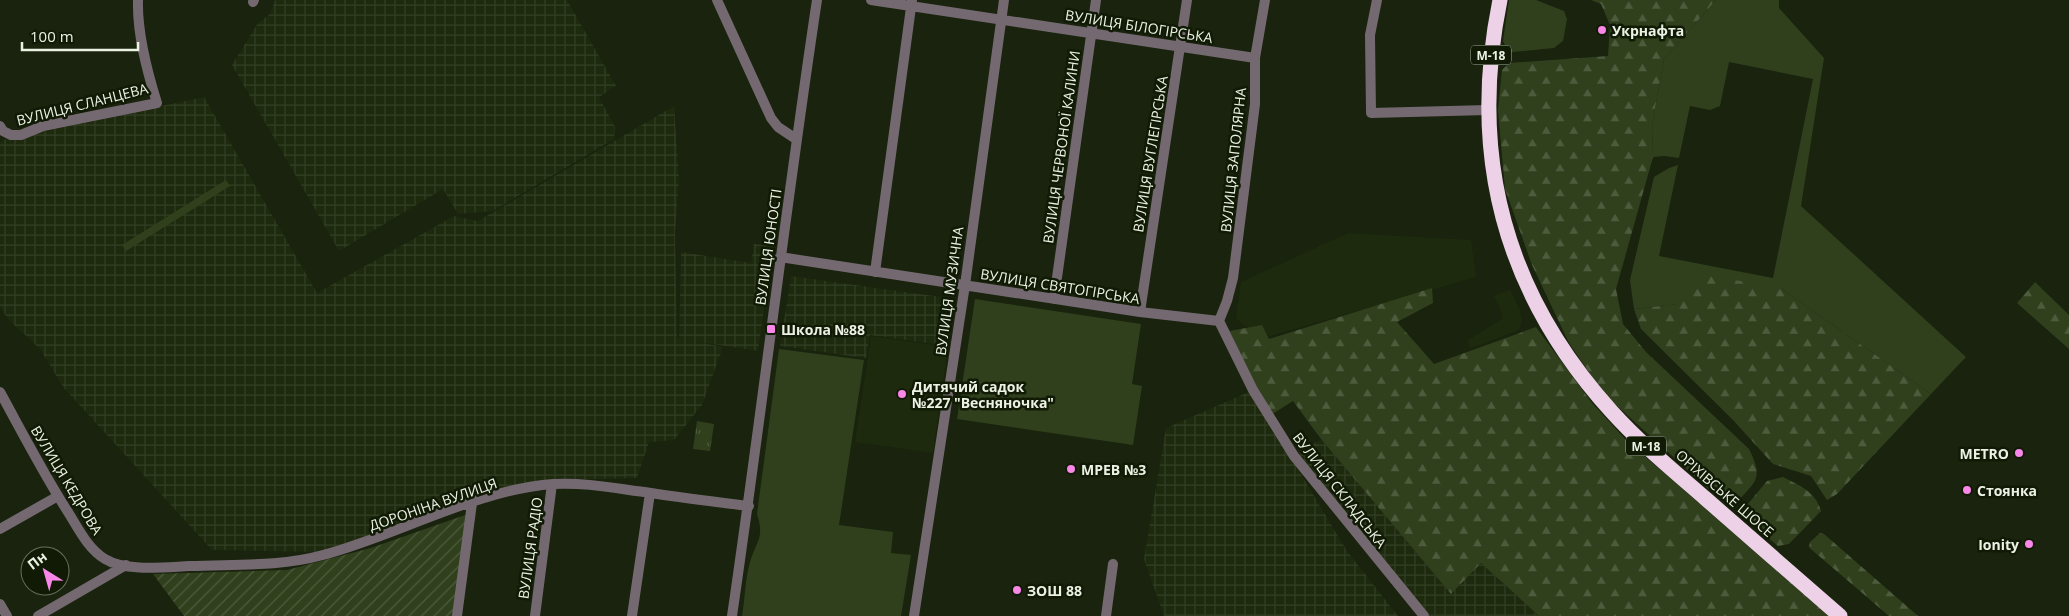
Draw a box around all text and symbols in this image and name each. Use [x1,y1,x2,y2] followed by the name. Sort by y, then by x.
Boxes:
[1064,5,1214,47] street label: ВУЛИЦЯ БІЛОГІРСЬКА
[22,20,139,52] scale bar
[1612,21,1684,40] place label: Укрнафта
[1596,24,1608,36] marker: Укрнафта
[30,26,74,46] text: 100 m
[1471,46,1511,64] road number: М-18
[1038,49,1084,245] street label: ВУЛИЦЯ ЧЕРВОНОЇ КАЛИНИ
[1128,74,1172,234] street label: ВУЛИЦЯ ВУГЛЕГІРСЬКА
[14,78,150,130] street label: ВУЛИЦЯ СЛАНЦЕВА
[1216,87,1250,233] street label: ВУЛИЦЯ ЗАПОЛЯРНА
[750,188,786,306] street label: ВУЛИЦЯ ЮНОСТІ
[931,225,967,357] street label: ВУЛИЦЯ МУЗИЧНА
[979,264,1141,308] street label: ВУЛИЦЯ СВЯТОГІРСЬКА
[781,320,865,339] place label: Школа №88
[765,323,777,335] marker: Школа №88
[912,377,1054,412] place label: Дитячий садок №227 "Весняночка"
[896,388,908,400] marker: Дитячий садок №227 "Весняночка"
[27,422,107,538] street label: ВУЛИЦЯ КЕДРОВА
[1289,428,1391,552] street label: ВУЛИЦЯ СКЛАДСЬКА
[1626,436,1666,456] road number: М-18
[1959,444,2009,463] place label: METRO
[1672,445,1778,541] street label: ОРІХІВСЬКЕ ШОСЕ
[2013,447,2025,459] marker: METRO
[1081,460,1146,479] place label: МРЕВ №3
[1065,463,1077,475] marker: МРЕВ №3
[366,473,500,535] street label: ДОРОНІНА ВУЛИЦЯ
[1977,481,2037,500] place label: Стоянка
[1961,484,1973,496] marker: Стоянка
[513,496,547,600] street label: ВУЛИЦЯ РАДІО
[1978,535,2019,554] place label: Ionity
[2023,538,2035,550] marker: Ionity
[20,546,70,596] north arrow
[23,547,50,574] text: Пн
[1027,581,1082,600] place label: ЗОШ 88
[1011,584,1023,596] marker: ЗОШ 88

